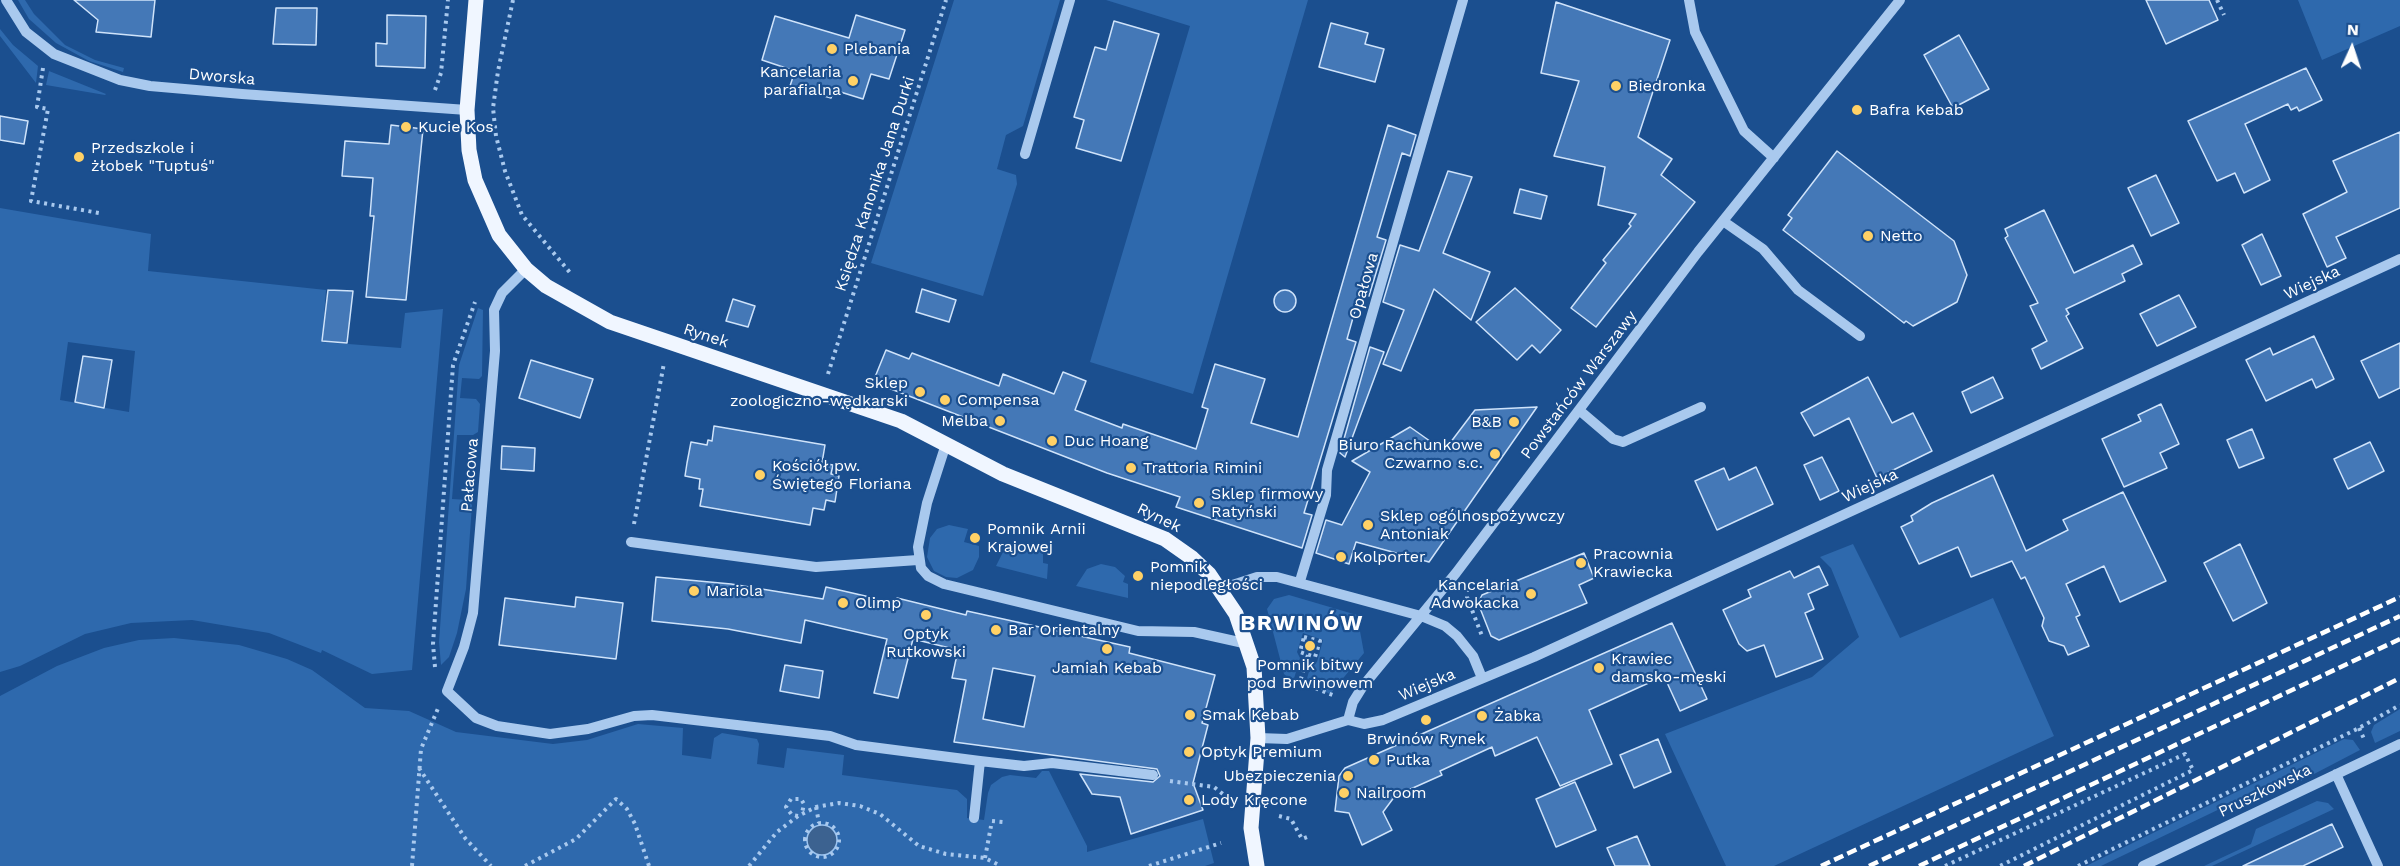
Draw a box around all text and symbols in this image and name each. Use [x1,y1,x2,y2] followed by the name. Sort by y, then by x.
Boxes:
[2322,18,2382,78] north arrow
[2347,20,2359,39] text: N
[844,39,910,59] place label: Plebania
[825,42,839,56] marker: Plebania
[760,62,841,100] place label: Kancelaria parafialna
[188,65,256,89] street label: Dworska
[831,74,919,294] street label: Księdza Kanonika Jana Durki
[846,74,860,88] marker: Kancelaria parafialna
[1628,76,1706,96] place label: Biedronka
[1609,79,1623,93] marker: Biedronka
[1869,100,1964,120] place label: Bafra Kebab
[1850,103,1864,117] marker: Bafra Kebab
[418,117,494,137] place label: Kucie Kos
[399,120,413,134] marker: Kucie Kos
[91,138,215,176] place label: Przedszkole i żłobek "Tuptuś"
[72,150,86,164] marker: Przedszkole i żłobek "Tuptuś"
[1880,226,1923,246] place label: Netto
[1861,229,1875,243] marker: Netto
[1345,250,1383,322] street label: Opałowa
[2281,262,2343,304] street label: Wiejska
[1517,307,1641,463] street label: Powstańców Warszawy
[681,320,731,352] street label: Rynek
[730,373,908,411] place label: Sklep zoologiczno-wędkarski
[913,385,927,399] marker: Sklep zoologiczno-wędkarski
[957,390,1039,410] place label: Compensa
[938,393,952,407] marker: Compensa
[941,411,988,431] place label: Melba
[1471,412,1502,432] place label: B&B
[993,414,1007,428] marker: Melba
[1507,415,1521,429] marker: B&B
[1064,431,1149,451] place label: Duc Hoang
[1045,434,1059,448] marker: Duc Hoang
[1338,435,1483,473] place label: Biuro Rachunkowe Czwarno s.c.
[457,437,483,513] street label: Pałacowa
[1488,447,1502,461] marker: Biuro Rachunkowe Czwarno s.c.
[772,456,911,494] place label: Kościół pw. Świętego Floriana
[1143,458,1262,478] place label: Trattoria Rimini
[1124,461,1138,475] marker: Trattoria Rimini
[1839,465,1901,507] street label: Wiejska
[753,468,767,482] marker: Kościół pw. Świętego Floriana
[1211,484,1323,522] place label: Sklep firmowy Ratyński
[1192,496,1206,510] marker: Sklep firmowy Ratyński
[1134,499,1184,537] street label: Rynek
[1380,506,1565,544] place label: Sklep ogólnospożywczy Antoniak
[1361,518,1375,532] marker: Sklep ogólnospożywczy Antoniak
[987,519,1086,557] place label: Pomnik Arnii Krajowej
[968,531,982,545] marker: Pomnik Arnii Krajowej
[1593,544,1673,582] place label: Pracownia Krawiecka
[1353,547,1425,567] place label: Kolporter
[1334,550,1348,564] marker: Kolporter
[1574,556,1588,570] marker: Pracownia Krawiecka
[1150,557,1263,595] place label: Pomnik niepodległości
[1131,569,1145,583] marker: Pomnik niepodległości
[1431,575,1519,613] place label: Kancelaria Adwokacka
[706,581,763,601] place label: Mariola
[687,584,701,598] marker: Mariola
[1524,587,1538,601] marker: Kancelaria Adwokacka
[855,593,901,613] place label: Olimp
[836,596,850,610] marker: Olimp
[919,608,933,622] marker: Optyk Rutkowski
[1240,611,1364,637] district label: BRWINÓW
[1008,620,1120,640] place label: Bar Orientalny
[989,623,1003,637] marker: Bar Orientalny
[886,624,966,662] place label: Optyk Rutkowski
[1303,639,1317,653] marker: Pomnik bitwy pod Brwinowem
[1100,642,1114,656] marker: Jamiah Kebab
[1611,649,1727,687] place label: Krawiec damsko-męski
[1247,655,1373,693] place label: Pomnik bitwy pod Brwinowem
[1052,658,1162,678] place label: Jamiah Kebab
[1592,661,1606,675] marker: Krawiec damsko-męski
[1396,665,1458,705] street label: Wiejska
[1202,705,1299,725] place label: Smak Kebab
[1494,706,1541,726] place label: Żabka
[1183,708,1197,722] marker: Smak Kebab
[1475,709,1489,723] marker: Żabka
[1419,713,1433,727] marker: Brwinów Rynek
[1366,729,1486,749] place label: Brwinów Rynek
[1201,742,1322,762] place label: Optyk Premium
[1182,745,1196,759] marker: Optyk Premium
[1386,750,1430,770] place label: Putka
[1367,753,1381,767] marker: Putka
[2215,760,2315,822] street label: Pruszkowska
[1224,766,1336,786] place label: Ubezpieczenia
[1341,769,1355,783] marker: Ubezpieczenia
[1356,783,1427,803] place label: Nailroom
[1337,786,1351,800] marker: Nailroom
[1201,790,1307,810] place label: Lody Kręcone
[1182,793,1196,807] marker: Lody Kręcone

